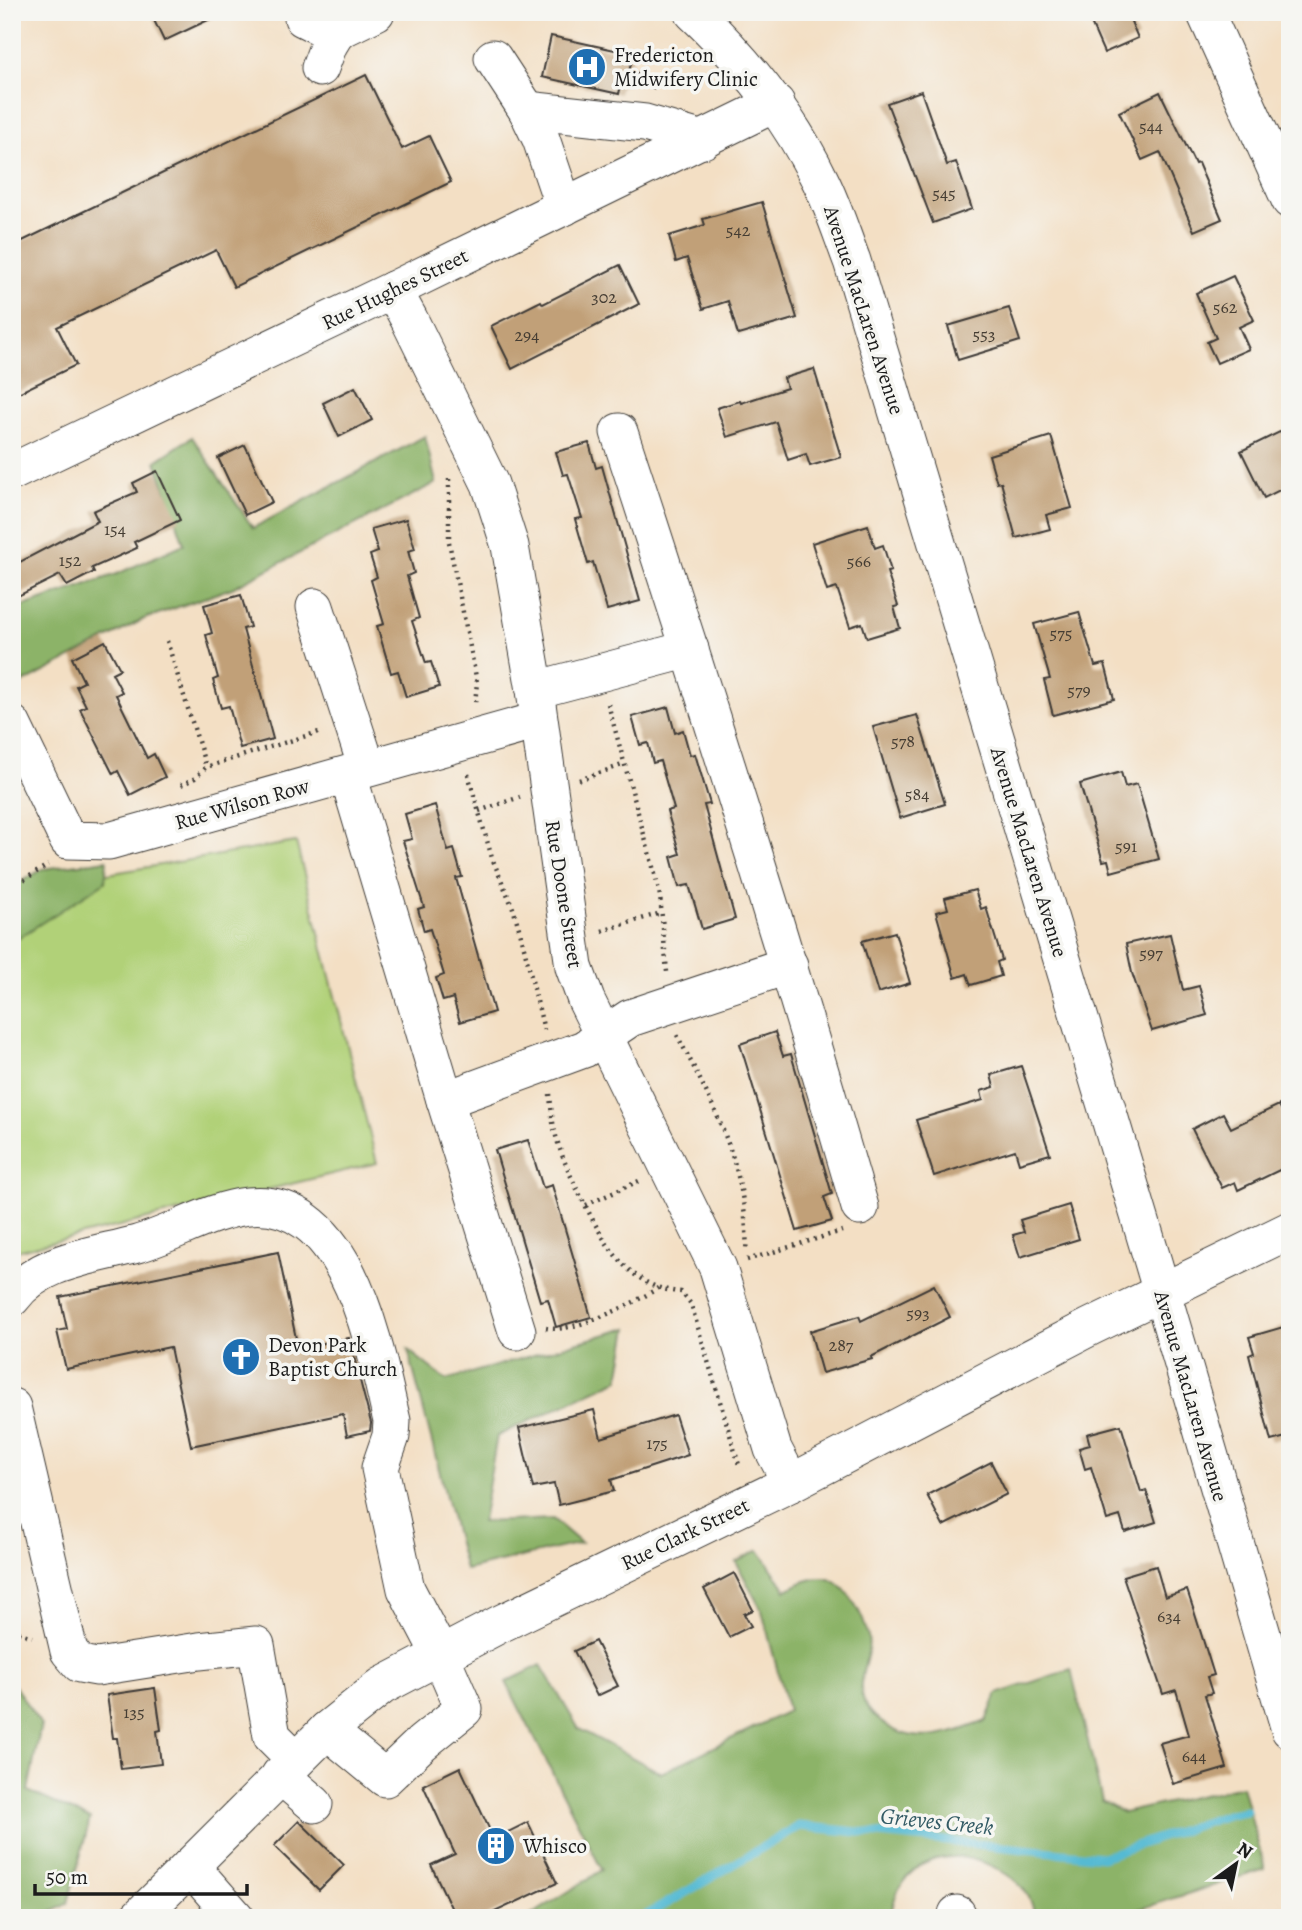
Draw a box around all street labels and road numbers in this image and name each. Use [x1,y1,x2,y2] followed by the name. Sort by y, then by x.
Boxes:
[817,201,911,418] street label: Avenue MacLaren Avenue
[317,241,473,337] street label: Rue Hughes Street
[983,743,1074,960] street label: Avenue MacLaren Avenue
[172,771,313,837] street label: Rue Wilson Row
[538,818,590,970] street label: Rue Doone Street
[1147,1286,1235,1505] street label: Avenue MacLaren Avenue
[616,1491,754,1577] street label: Rue Clark Street

